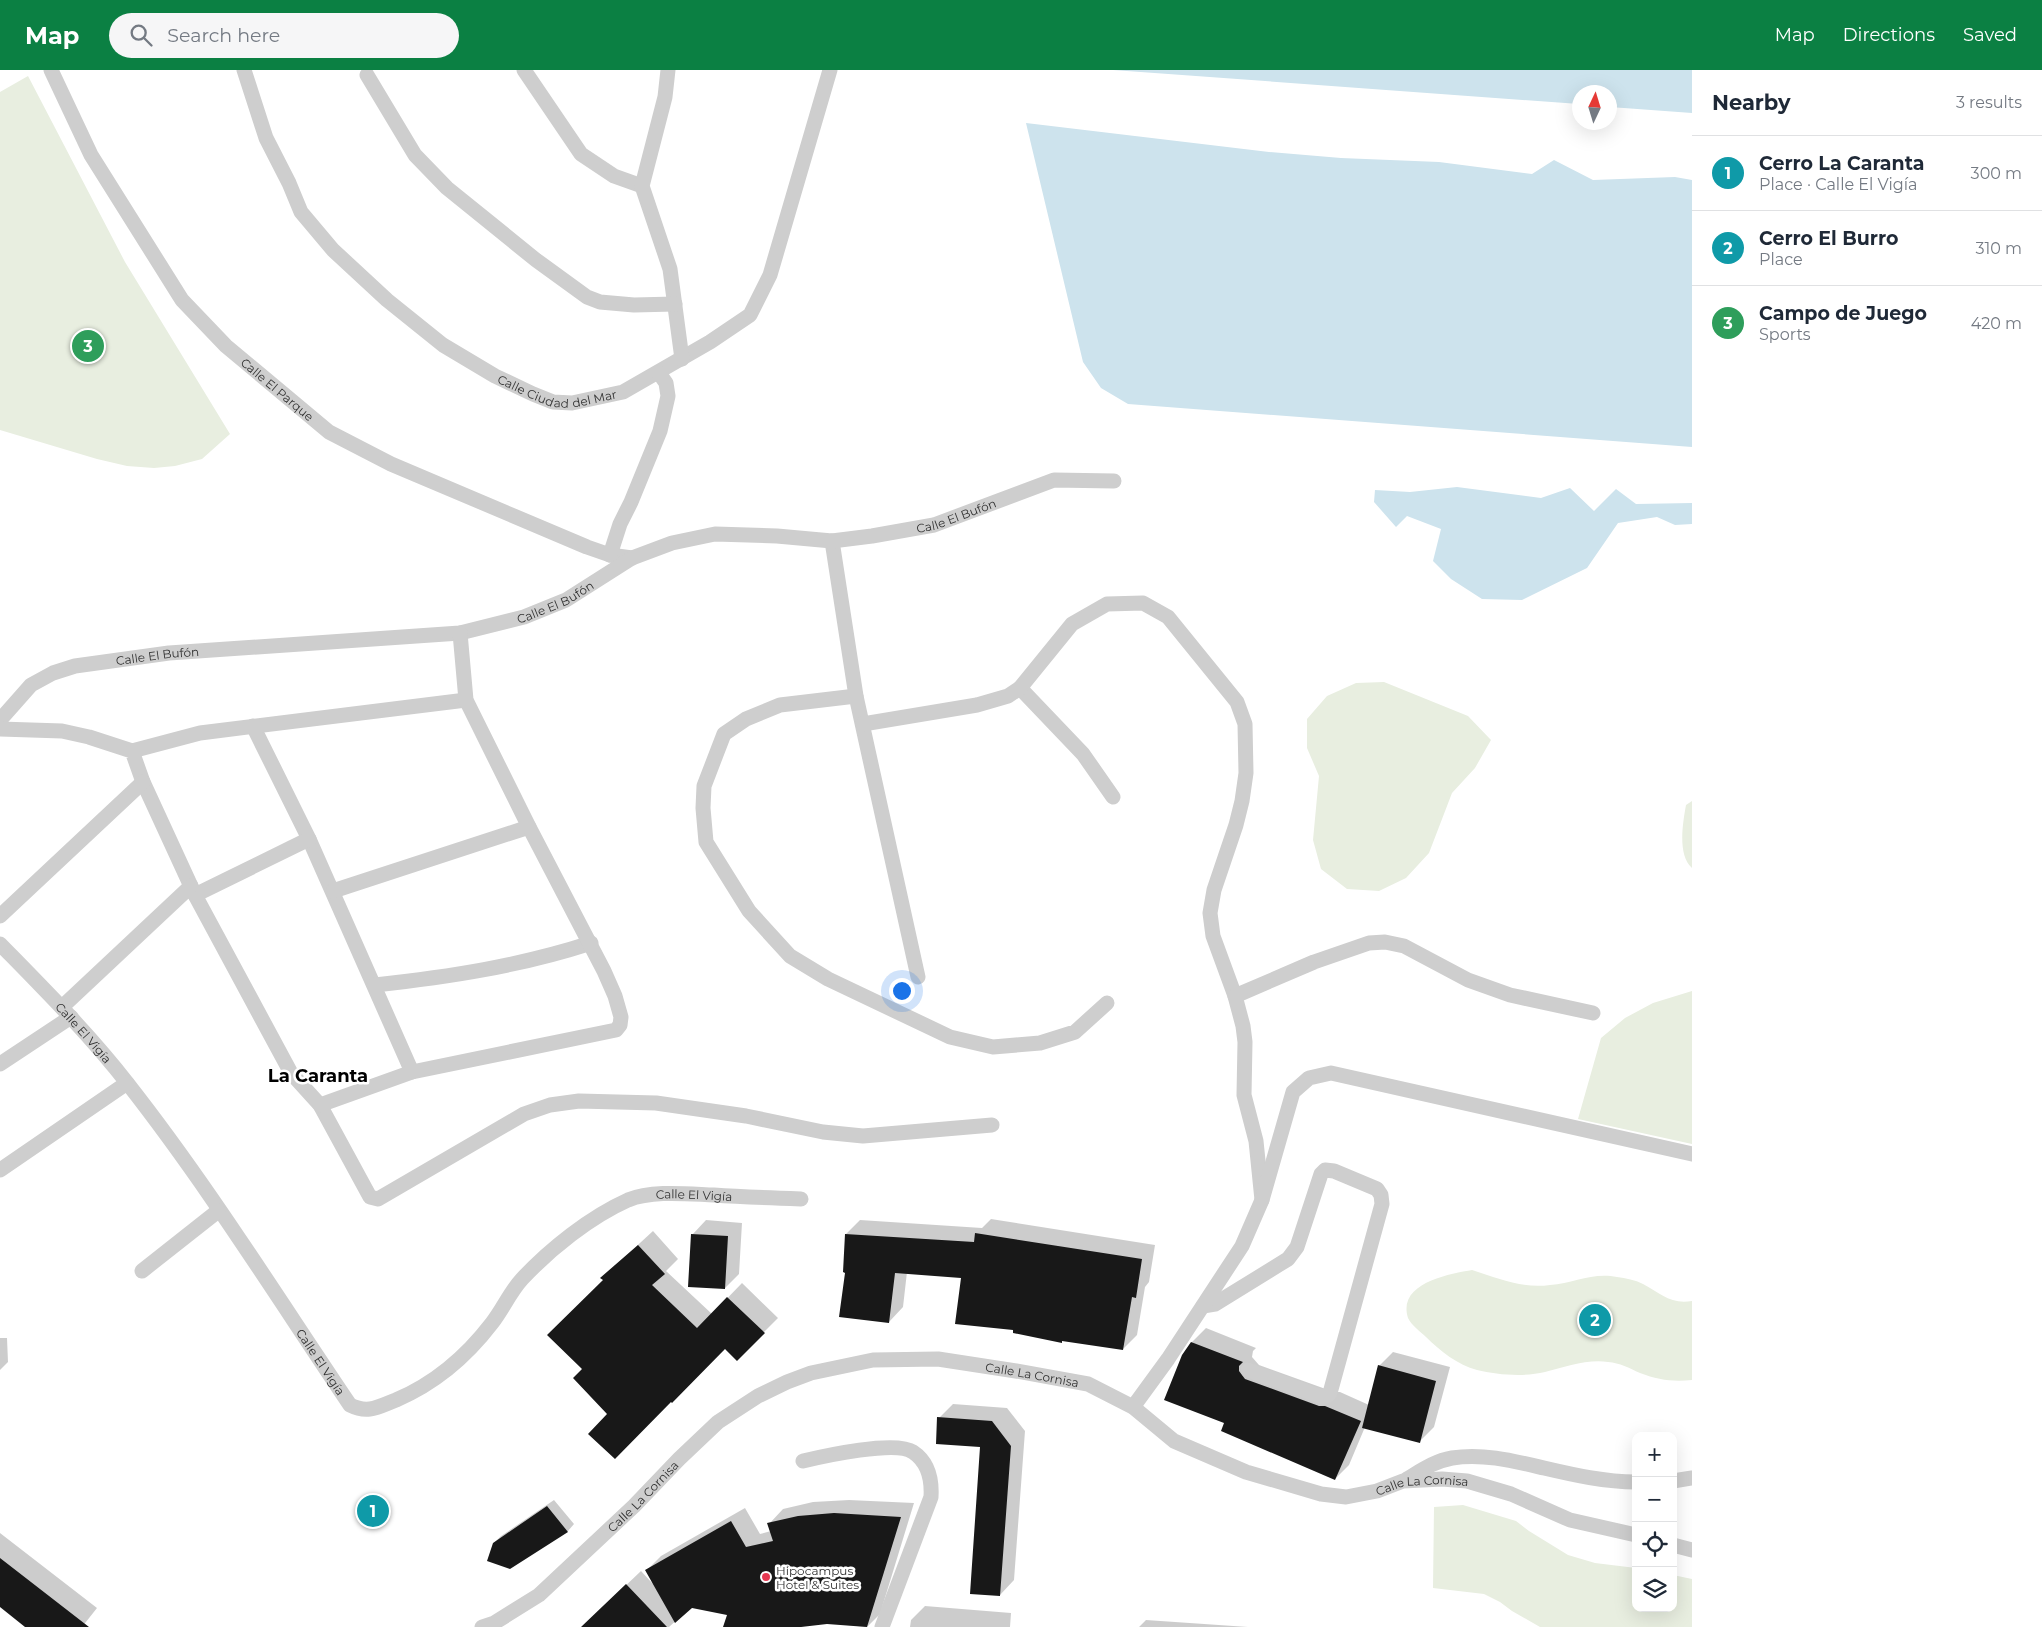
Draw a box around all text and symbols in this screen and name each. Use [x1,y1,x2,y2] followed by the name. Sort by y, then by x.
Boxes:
[109,13,459,58] search box
[25,21,79,50] text: Map
[127,21,155,49] icon: search
[167,24,280,47] text: Search here
[1775,24,1815,46] text: Map
[1843,24,1935,46] text: Directions
[1963,24,2017,46] text: Saved
[1572,85,1617,130] north arrow
[1712,90,1791,115] text: Nearby
[1956,93,2022,112] text: 3 results
[1759,152,1924,175] text: Cerro La Caranta
[1725,164,1731,183] text: 1
[1971,164,2022,183] text: 300 m
[1759,175,1917,194] text: Place · Calle El Vigía
[1759,227,1898,250] text: Cerro El Burro
[1723,239,1733,258] text: 2
[1975,239,2022,258] text: 310 m
[1759,250,1803,269] text: Place
[1759,302,1927,325] text: Campo de Juego
[1723,314,1733,333] text: 3
[1971,314,2022,333] text: 420 m
[1759,325,1811,344] text: Sports
[72,327,104,365] pin: 3
[238,354,317,424] street label: Calle El Parque
[495,371,618,410] street label: Calle Ciudad del Mar
[915,495,998,536] street label: Calle El Bufón
[515,577,596,626] street label: Calle El Bufón
[115,643,199,668] street label: Calle El Bufón
[889,978,915,1004] your location
[53,999,115,1066] street label: Calle El Vigía
[268,1065,368,1087] district label: La Caranta
[655,1186,733,1204] street label: Calle El Vigía
[1579,1301,1611,1339] pin: 2
[293,1325,349,1398] street label: Calle El Vigía
[984,1359,1080,1390] street label: Calle La Cornisa
[1632,1432,1677,1612] map controls
[1632,1432,1677,1477] button: +
[604,1457,681,1535] street label: Calle La Cornisa
[1373,1471,1469,1498] street label: Calle La Cornisa
[1632,1477,1677,1522] button: −
[357,1492,389,1530] pin: 1
[1632,1522,1677,1567] button: locate
[776,1563,859,1592] place label: Hipocampus Hotel & Suites
[1632,1567,1677,1612] button: layers
[760,1571,772,1583] marker: Hipocampus Hotel & Suites

